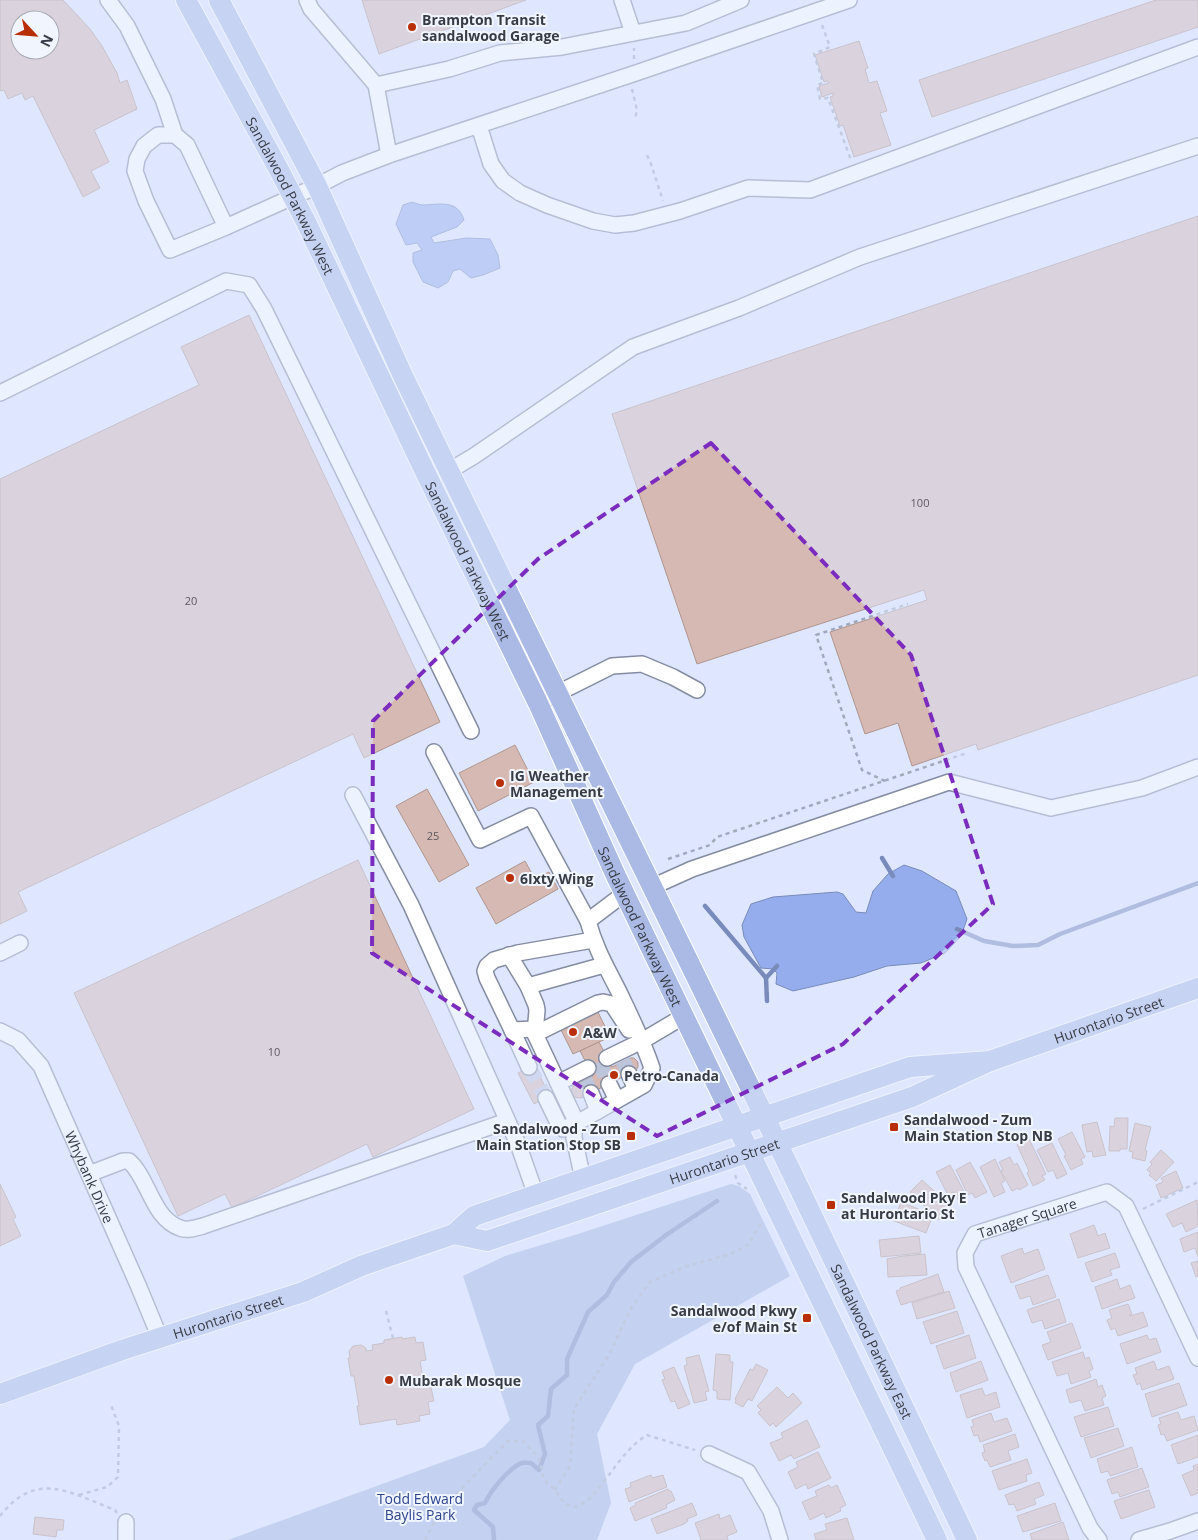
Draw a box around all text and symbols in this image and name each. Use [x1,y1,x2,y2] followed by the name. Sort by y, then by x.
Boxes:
[10,10,60,60] north arrow
[422,10,560,45] place label: Brampton Transit sandalwood Garage
[406,21,418,33] marker: Brampton Transit sandalwood Garage
[36,32,58,50] text: N
[242,113,339,278] street label: Sandalwood Parkway West
[421,478,515,643] street label: Sandalwood Parkway West
[911,495,929,510] house number: 100
[185,593,197,608] house number: 20
[510,766,603,801] place label: IG Weather Management
[494,777,506,789] marker: IG Weather Management
[427,828,439,843] house number: 25
[594,843,687,1009] street label: Sandalwood Parkway West
[520,869,593,888] place label: 6Ixty Wing
[504,872,516,884] marker: 6Ixty Wing
[1051,991,1166,1047] street label: Hurontario Street
[583,1023,617,1042] place label: A&W
[567,1026,579,1038] marker: A&W
[268,1044,280,1059] house number: 10
[624,1066,719,1085] place label: Petro-Canada
[608,1069,620,1081] marker: Petro-Canada
[904,1110,1053,1145] place label: Sandalwood - Zum Main Station Stop NB
[476,1119,621,1154] place label: Sandalwood - Zum Main Station Stop SB
[888,1121,900,1133] marker: Sandalwood - Zum Main Station Stop NB
[61,1128,119,1226] street label: Whybank Drive
[625,1130,637,1142] marker: Sandalwood - Zum Main Station Stop SB
[667,1133,782,1188] street label: Hurontario Street
[841,1188,967,1223] place label: Sandalwood Pky E at Hurontario St
[975,1193,1079,1242] street label: Tanager Square
[825,1199,837,1211] marker: Sandalwood Pky E at Hurontario St
[827,1261,917,1422] street label: Sandalwood Parkway East
[170,1289,286,1343] street label: Hurontario Street
[671,1301,797,1336] place label: Sandalwood Pkwy e/of Main St
[801,1312,813,1324] marker: Sandalwood Pkwy e/of Main St
[399,1371,521,1390] place label: Mubarak Mosque
[383,1374,395,1386] marker: Mubarak Mosque
[377,1489,463,1524] park label: Todd Edward Baylis Park

